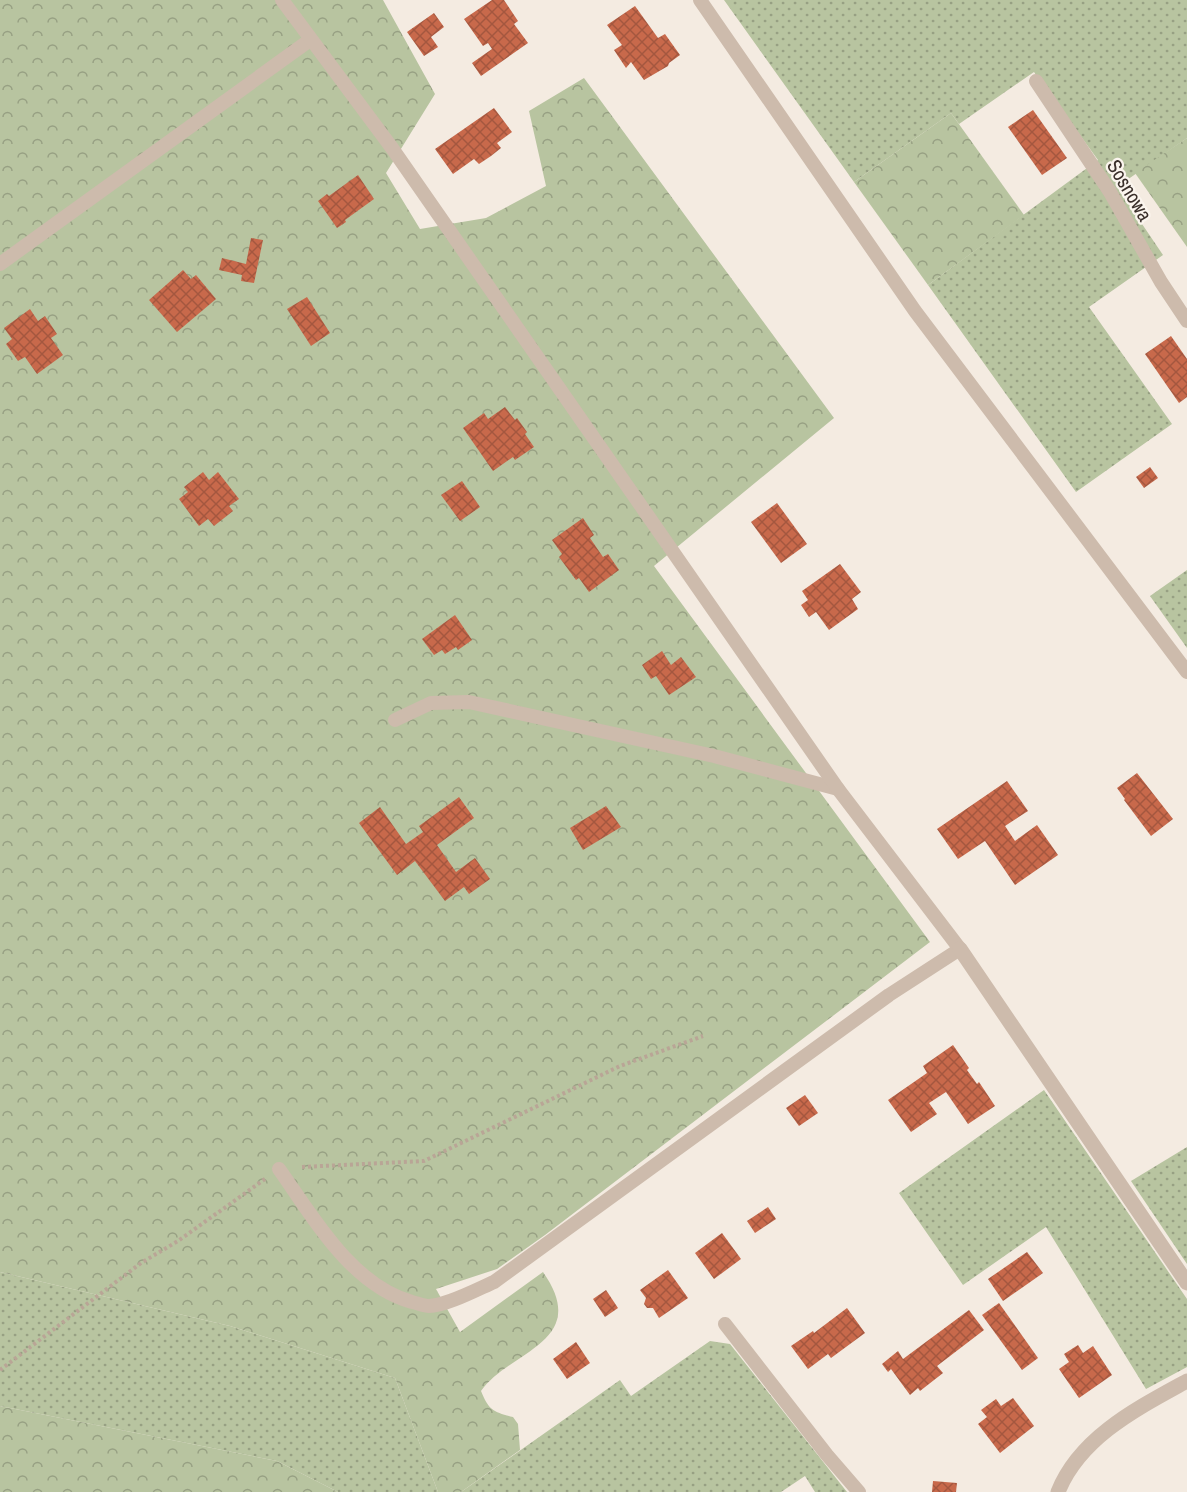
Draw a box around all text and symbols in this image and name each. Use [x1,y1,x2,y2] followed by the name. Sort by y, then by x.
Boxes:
[1101,154,1159,226] street label: Sosnowa

